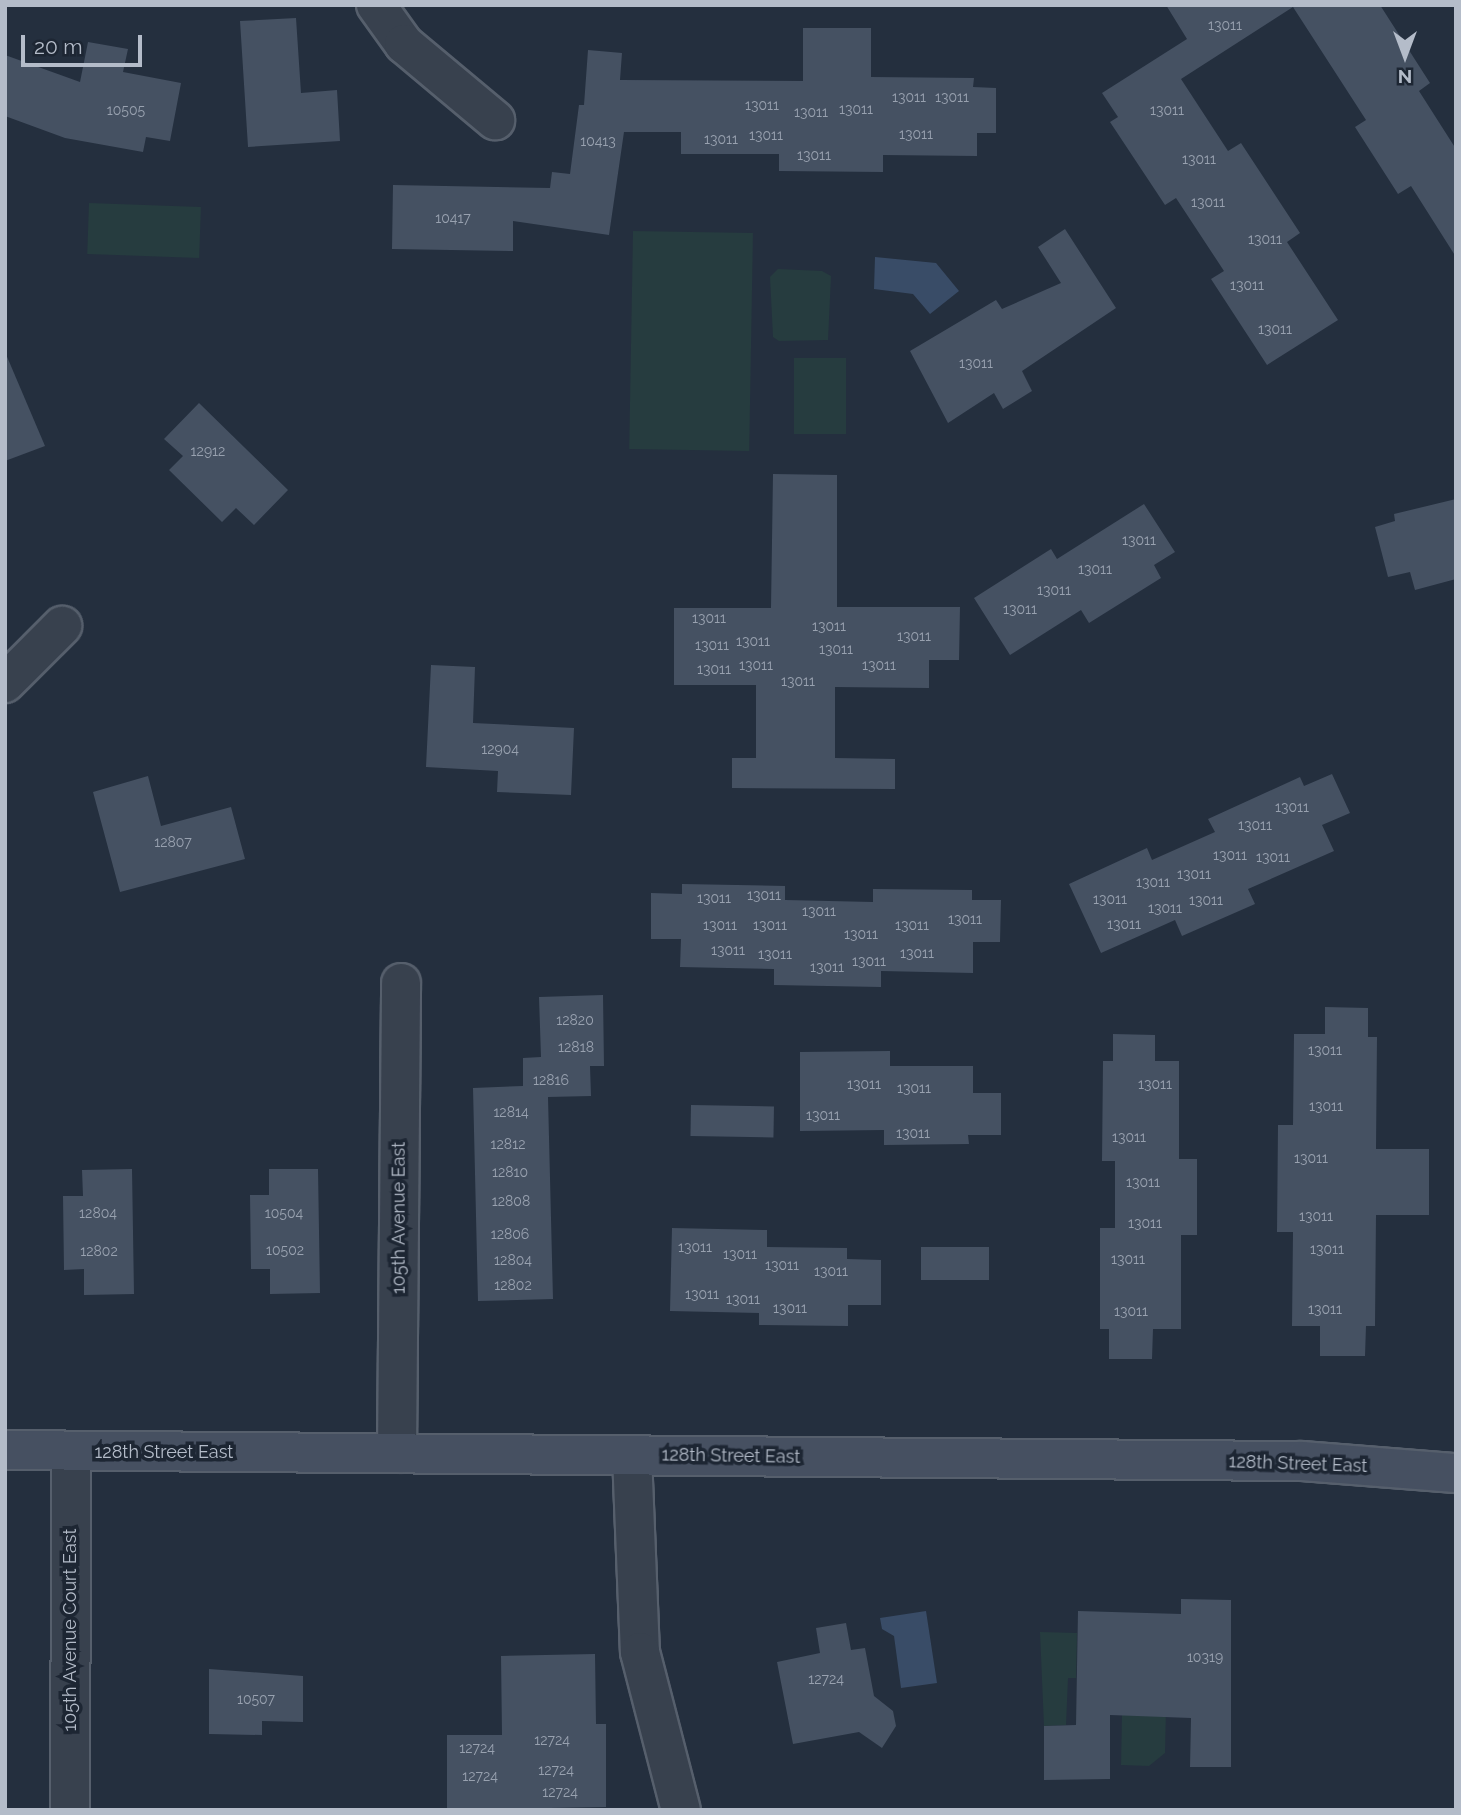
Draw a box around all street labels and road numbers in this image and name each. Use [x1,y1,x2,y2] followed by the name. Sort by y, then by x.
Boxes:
[388,1142,410,1294] street label: 105th Avenue East
[95,1441,233,1463] street label: 128th Street East
[661,1444,801,1468] street label: 128th Street East
[1228,1451,1368,1477] street label: 128th Street East
[59,1528,81,1732] street label: 105th Avenue Court East

